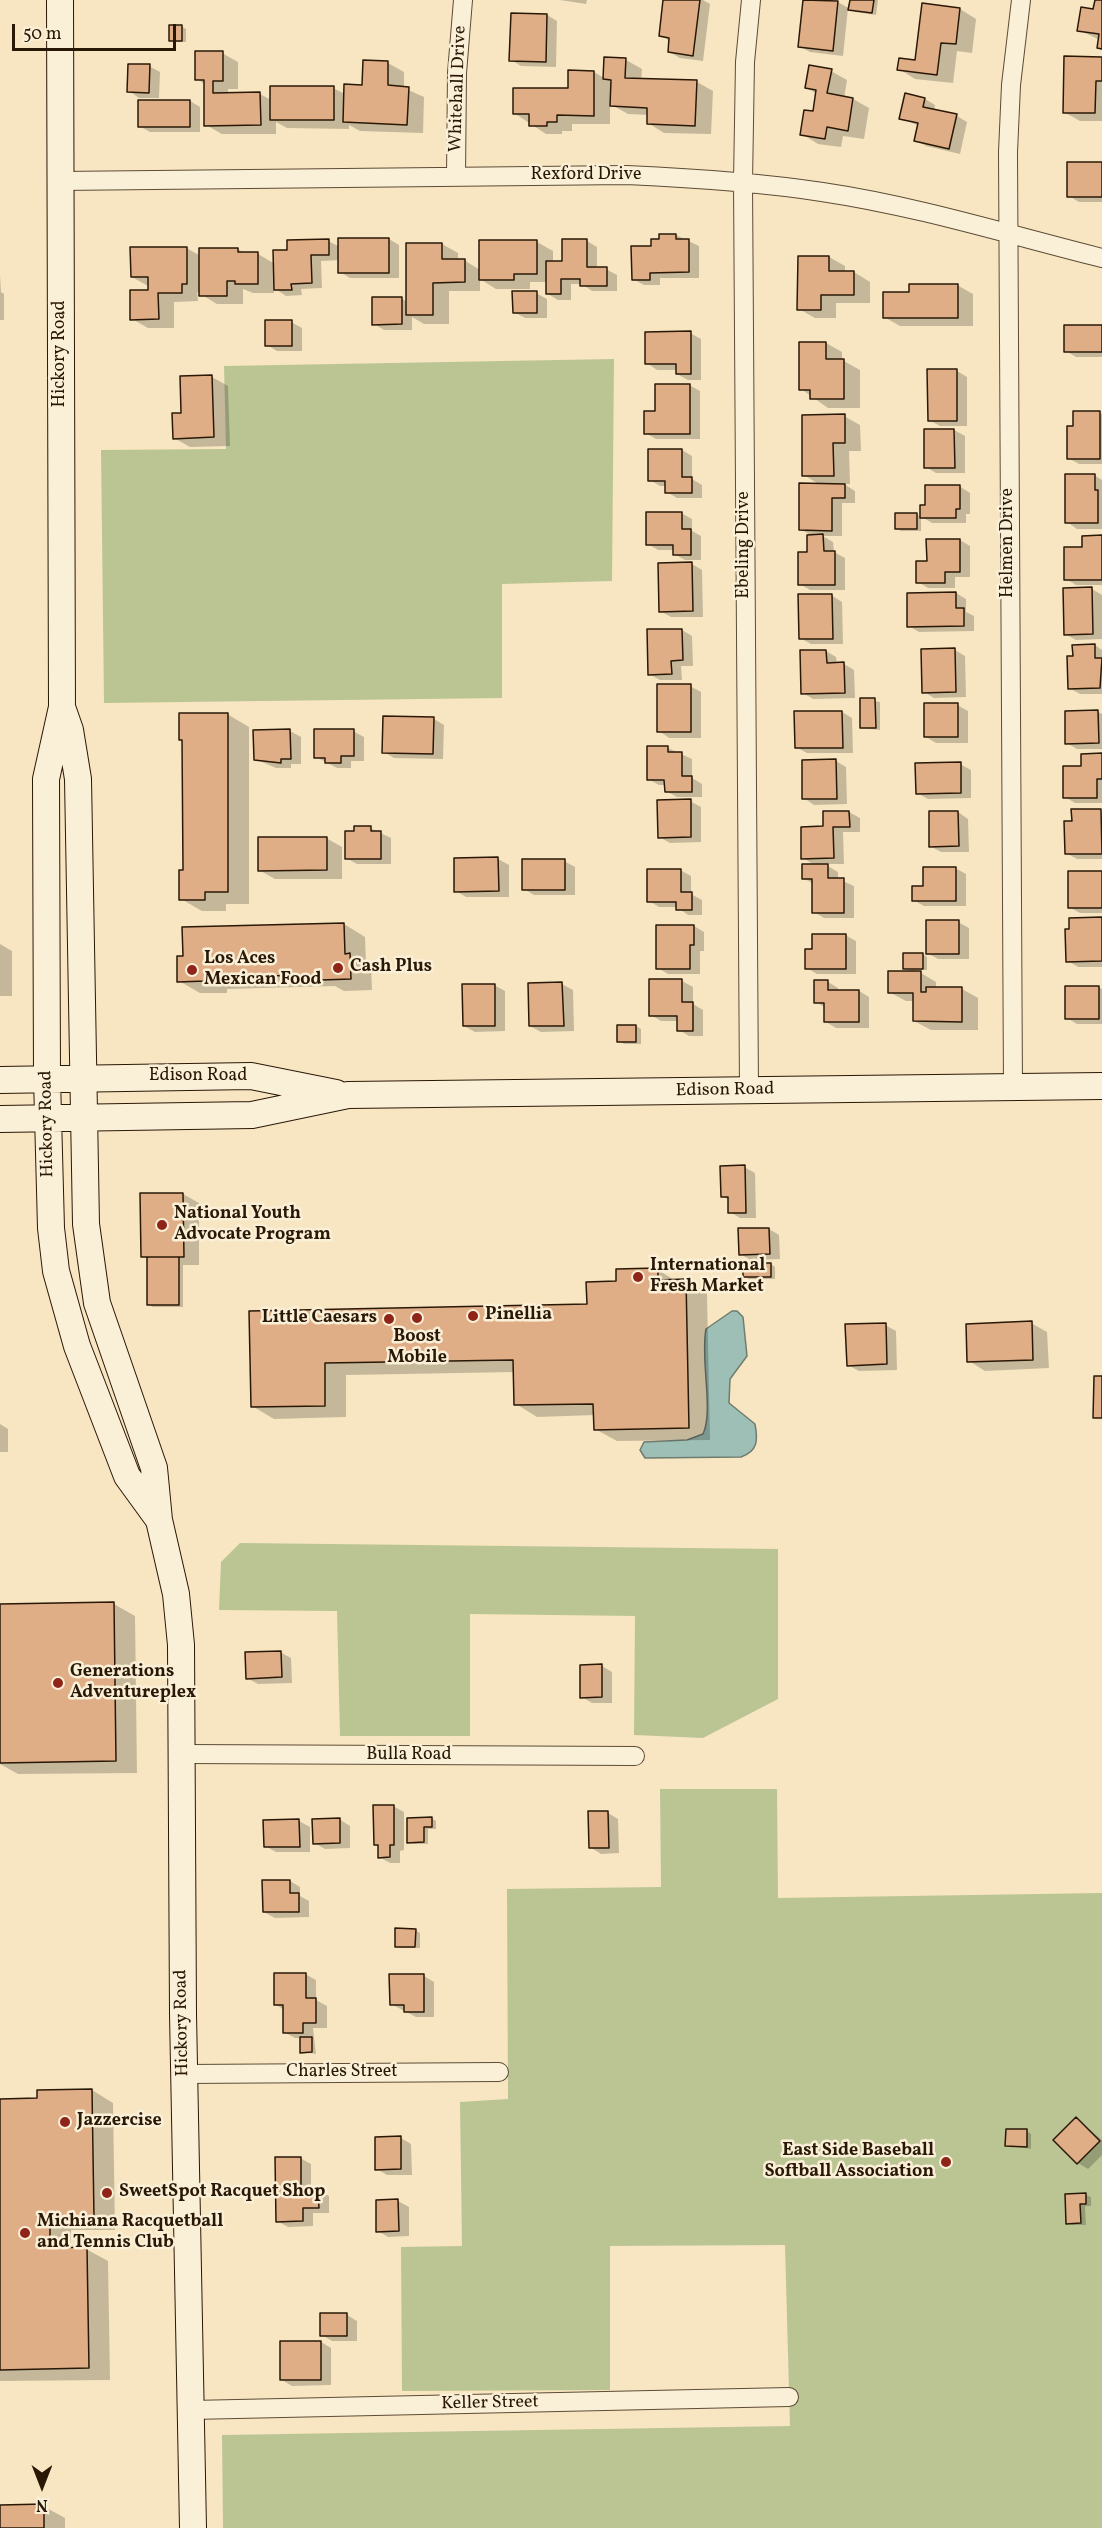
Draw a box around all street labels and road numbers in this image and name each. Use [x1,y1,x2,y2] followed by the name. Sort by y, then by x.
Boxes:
[446,25,472,153] street label: Whitehall Drive
[531,165,641,187] street label: Rexford Drive
[50,300,72,408] street label: Hickory Road
[998,488,1020,598] street label: Helmen Drive
[734,491,756,599] street label: Ebeling Drive
[149,1066,247,1088] street label: Edison Road
[36,1070,60,1178] street label: Hickory Road
[675,1079,775,1103] street label: Edison Road
[366,1745,452,1767] street label: Bulla Road
[171,1969,195,2077] street label: Hickory Road
[286,2062,398,2084] street label: Charles Street
[441,2392,539,2416] street label: Keller Street

